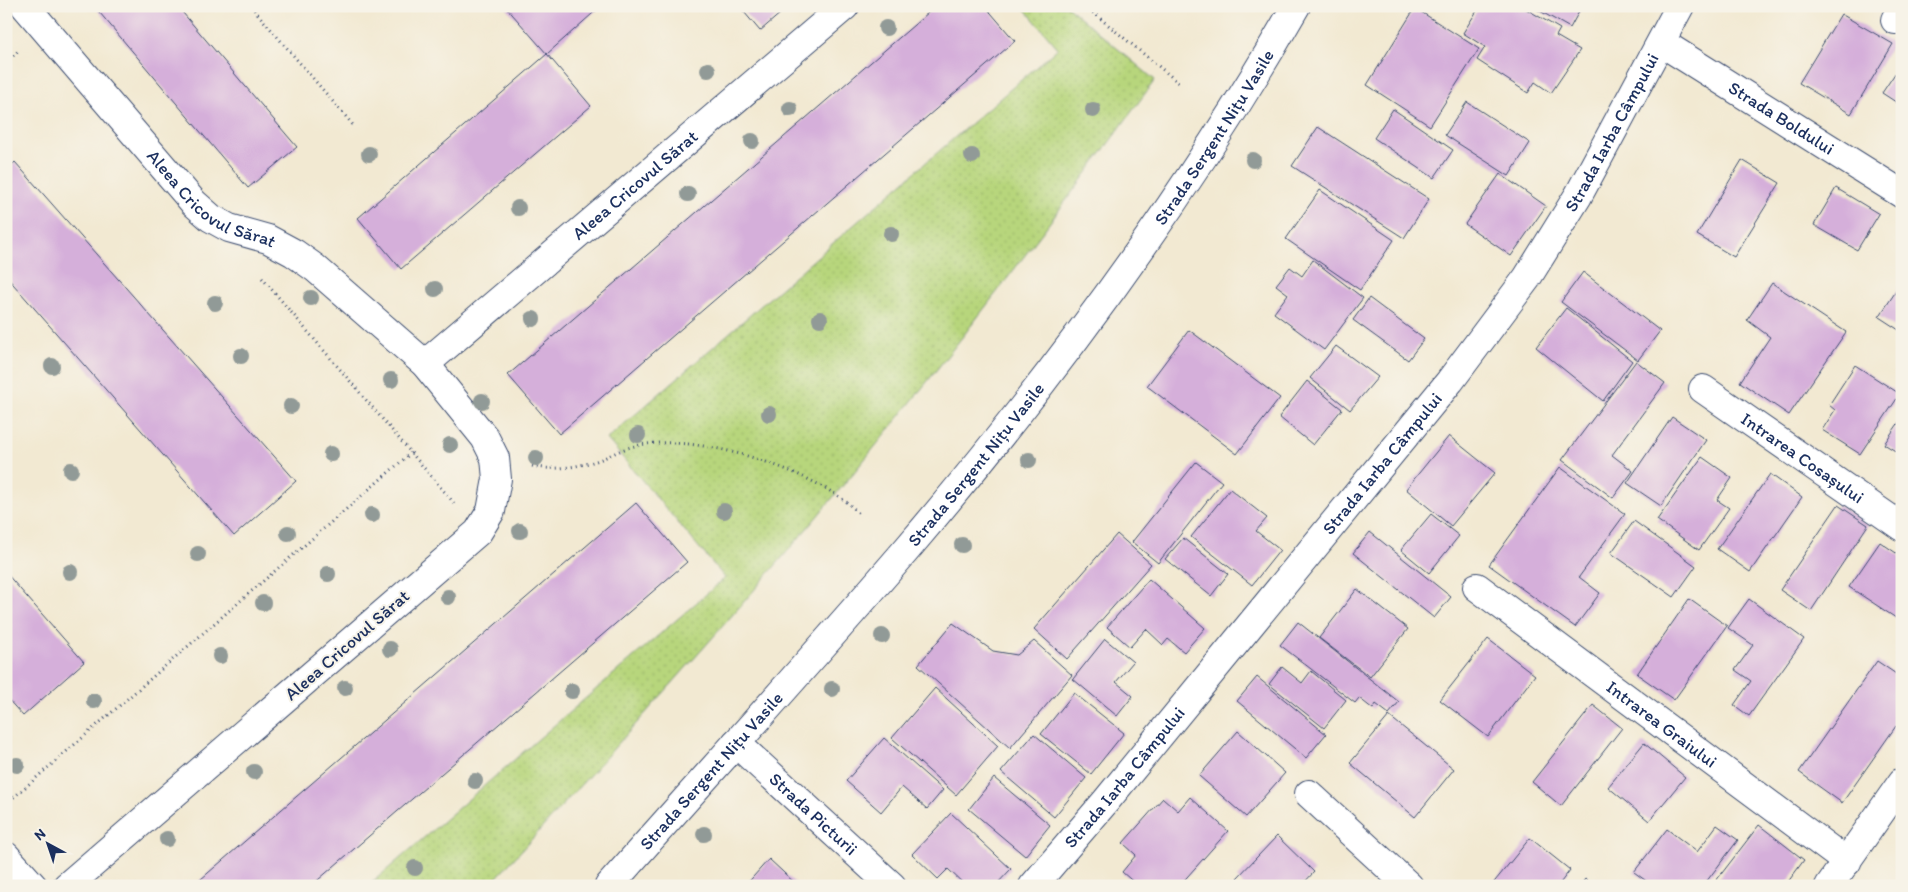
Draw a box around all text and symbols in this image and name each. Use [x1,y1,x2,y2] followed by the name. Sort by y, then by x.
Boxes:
[1150,46,1279,229] street label: Strada Sergent Nițu Vasile
[1560,49,1664,216] street label: Strada Iarba Câmpului
[1724,77,1838,160] street label: Strada Boldului
[568,125,703,245] street label: Aleea Cricovul Sărat
[142,145,280,252] street label: Aleea Cricovul Sărat
[903,378,1049,551] street label: Strada Sergent Nițu Vasile
[1318,388,1447,539] street label: Strada Iarba Câmpului
[1737,408,1868,508] street label: Intrarea Cosașului
[280,585,414,705] street label: Aleea Cricovul Sărat
[1602,676,1721,772] street label: Intrarea Graiului
[635,687,788,855] street label: Strada Sergent Nițu Vasile
[1059,702,1190,853] street label: Strada Iarba Câmpului
[765,768,862,860] street label: Strada Picturii
[22,820,72,870] north arrow
[31,825,49,844] text: N

